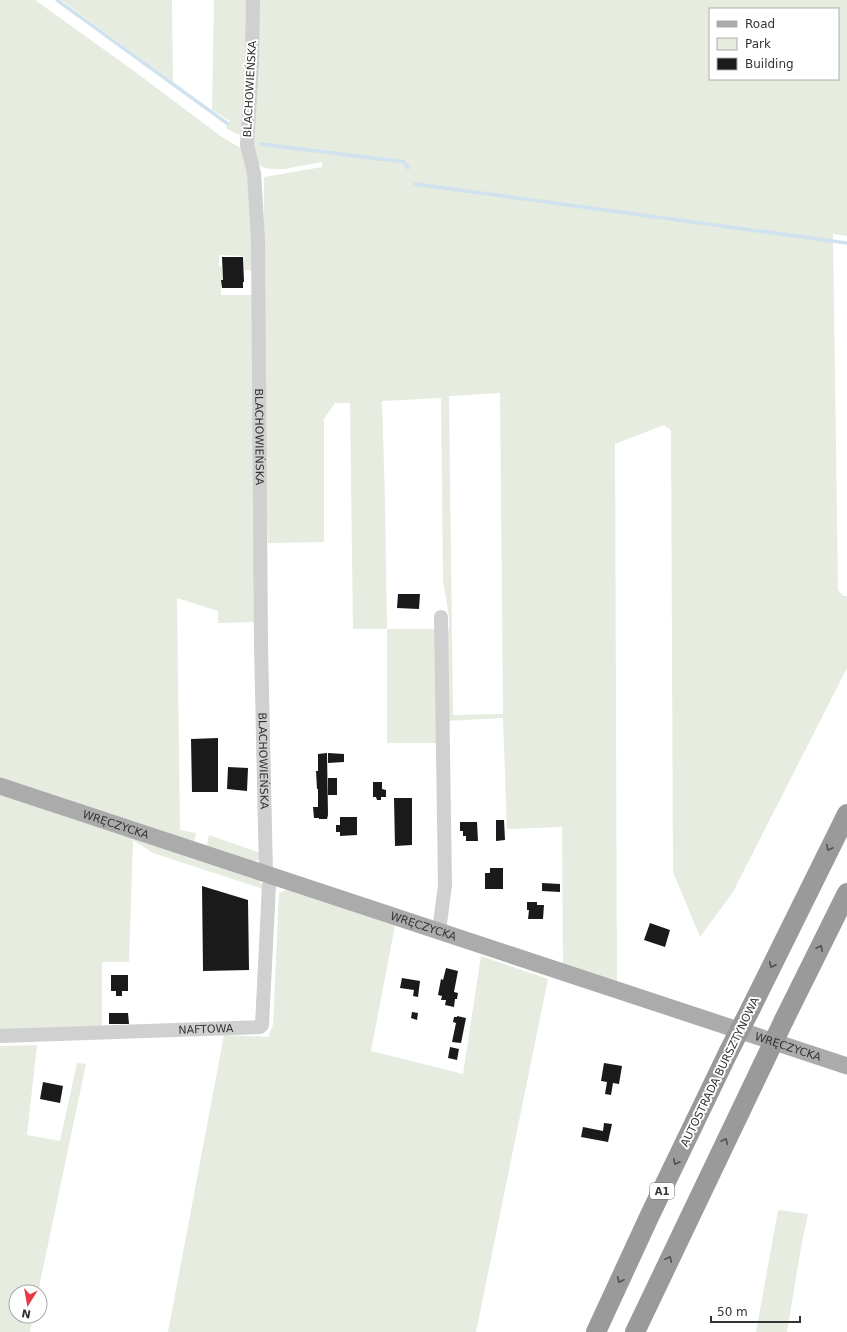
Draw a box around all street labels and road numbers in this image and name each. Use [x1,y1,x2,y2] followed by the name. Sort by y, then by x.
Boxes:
[241,40,259,138] street label: BLACHOWIEŃSKA
[253,388,266,486] street label: BLACHOWIEŃSKA
[256,712,271,810] street label: BLACHOWIEŃSKA
[81,807,151,841] street label: WRĘCZYCKA
[389,909,459,943] street label: WRĘCZYCKA
[678,995,762,1149] street label: AUTOSTRADA BURSZTYNOWA
[178,1021,234,1036] street label: NAFTOWA
[753,1029,823,1064] street label: WRĘCZYCKA
[650,1183,674,1199] road number: A1

